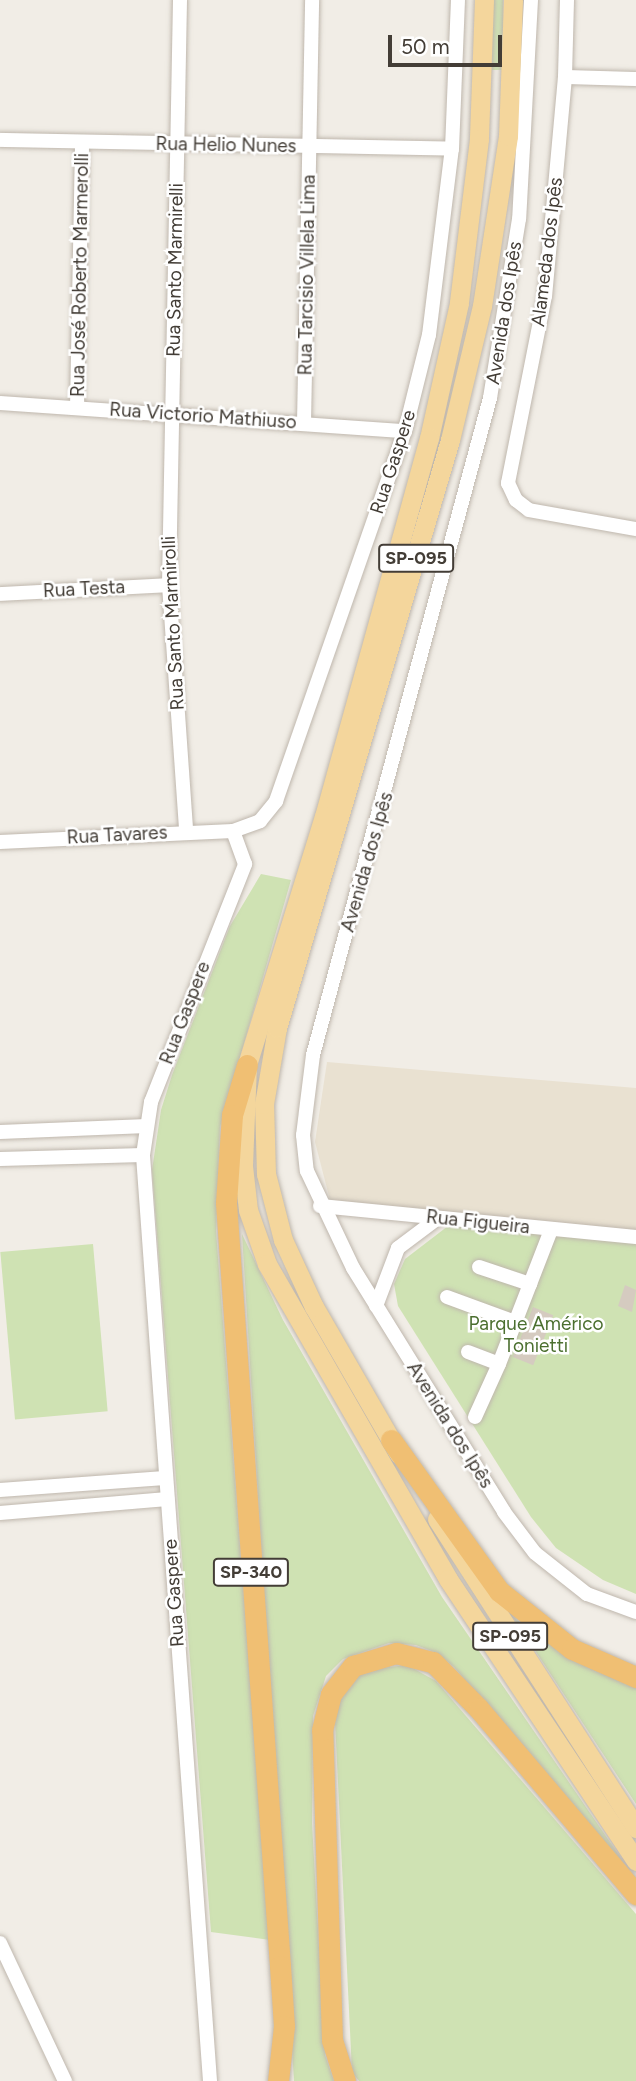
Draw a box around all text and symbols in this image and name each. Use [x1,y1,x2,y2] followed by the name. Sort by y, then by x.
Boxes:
[391,21,505,65] scale bar
[401,34,450,59] text: 50 m
[155,132,297,158] street label: Rua Helio Nunes
[66,153,94,397] street label: Rua José Roberto Marmerolli
[294,174,320,376] street label: Rua Tarcisio Villela Lima
[527,176,567,328] street label: Alameda dos Ipês
[162,183,188,357] street label: Rua Santo Marmirelli
[481,240,527,386] street label: Avenida dos Ipês
[109,398,297,434] street label: Rua Victorio Mathiuso
[365,407,421,517] street label: Rua Gaspere
[157,535,189,711] street label: Rua Santo Marmirolli
[378,544,454,572] road number: SP-095
[42,575,126,603] street label: Rua Testa
[336,789,398,935] street label: Avenida dos Ipês
[66,821,168,849] street label: Rua Tavares
[155,958,215,1068] street label: Rua Gaspere
[425,1205,531,1239] street label: Rua Figueira
[468,1313,604,1357] park label: Parque Américo Tonietti
[402,1358,498,1492] street label: Avenida dos Ipês
[159,1538,189,1648] street label: Rua Gaspere
[212,1558,290,1587] road number: SP-340
[472,1622,548,1651] road number: SP-095

